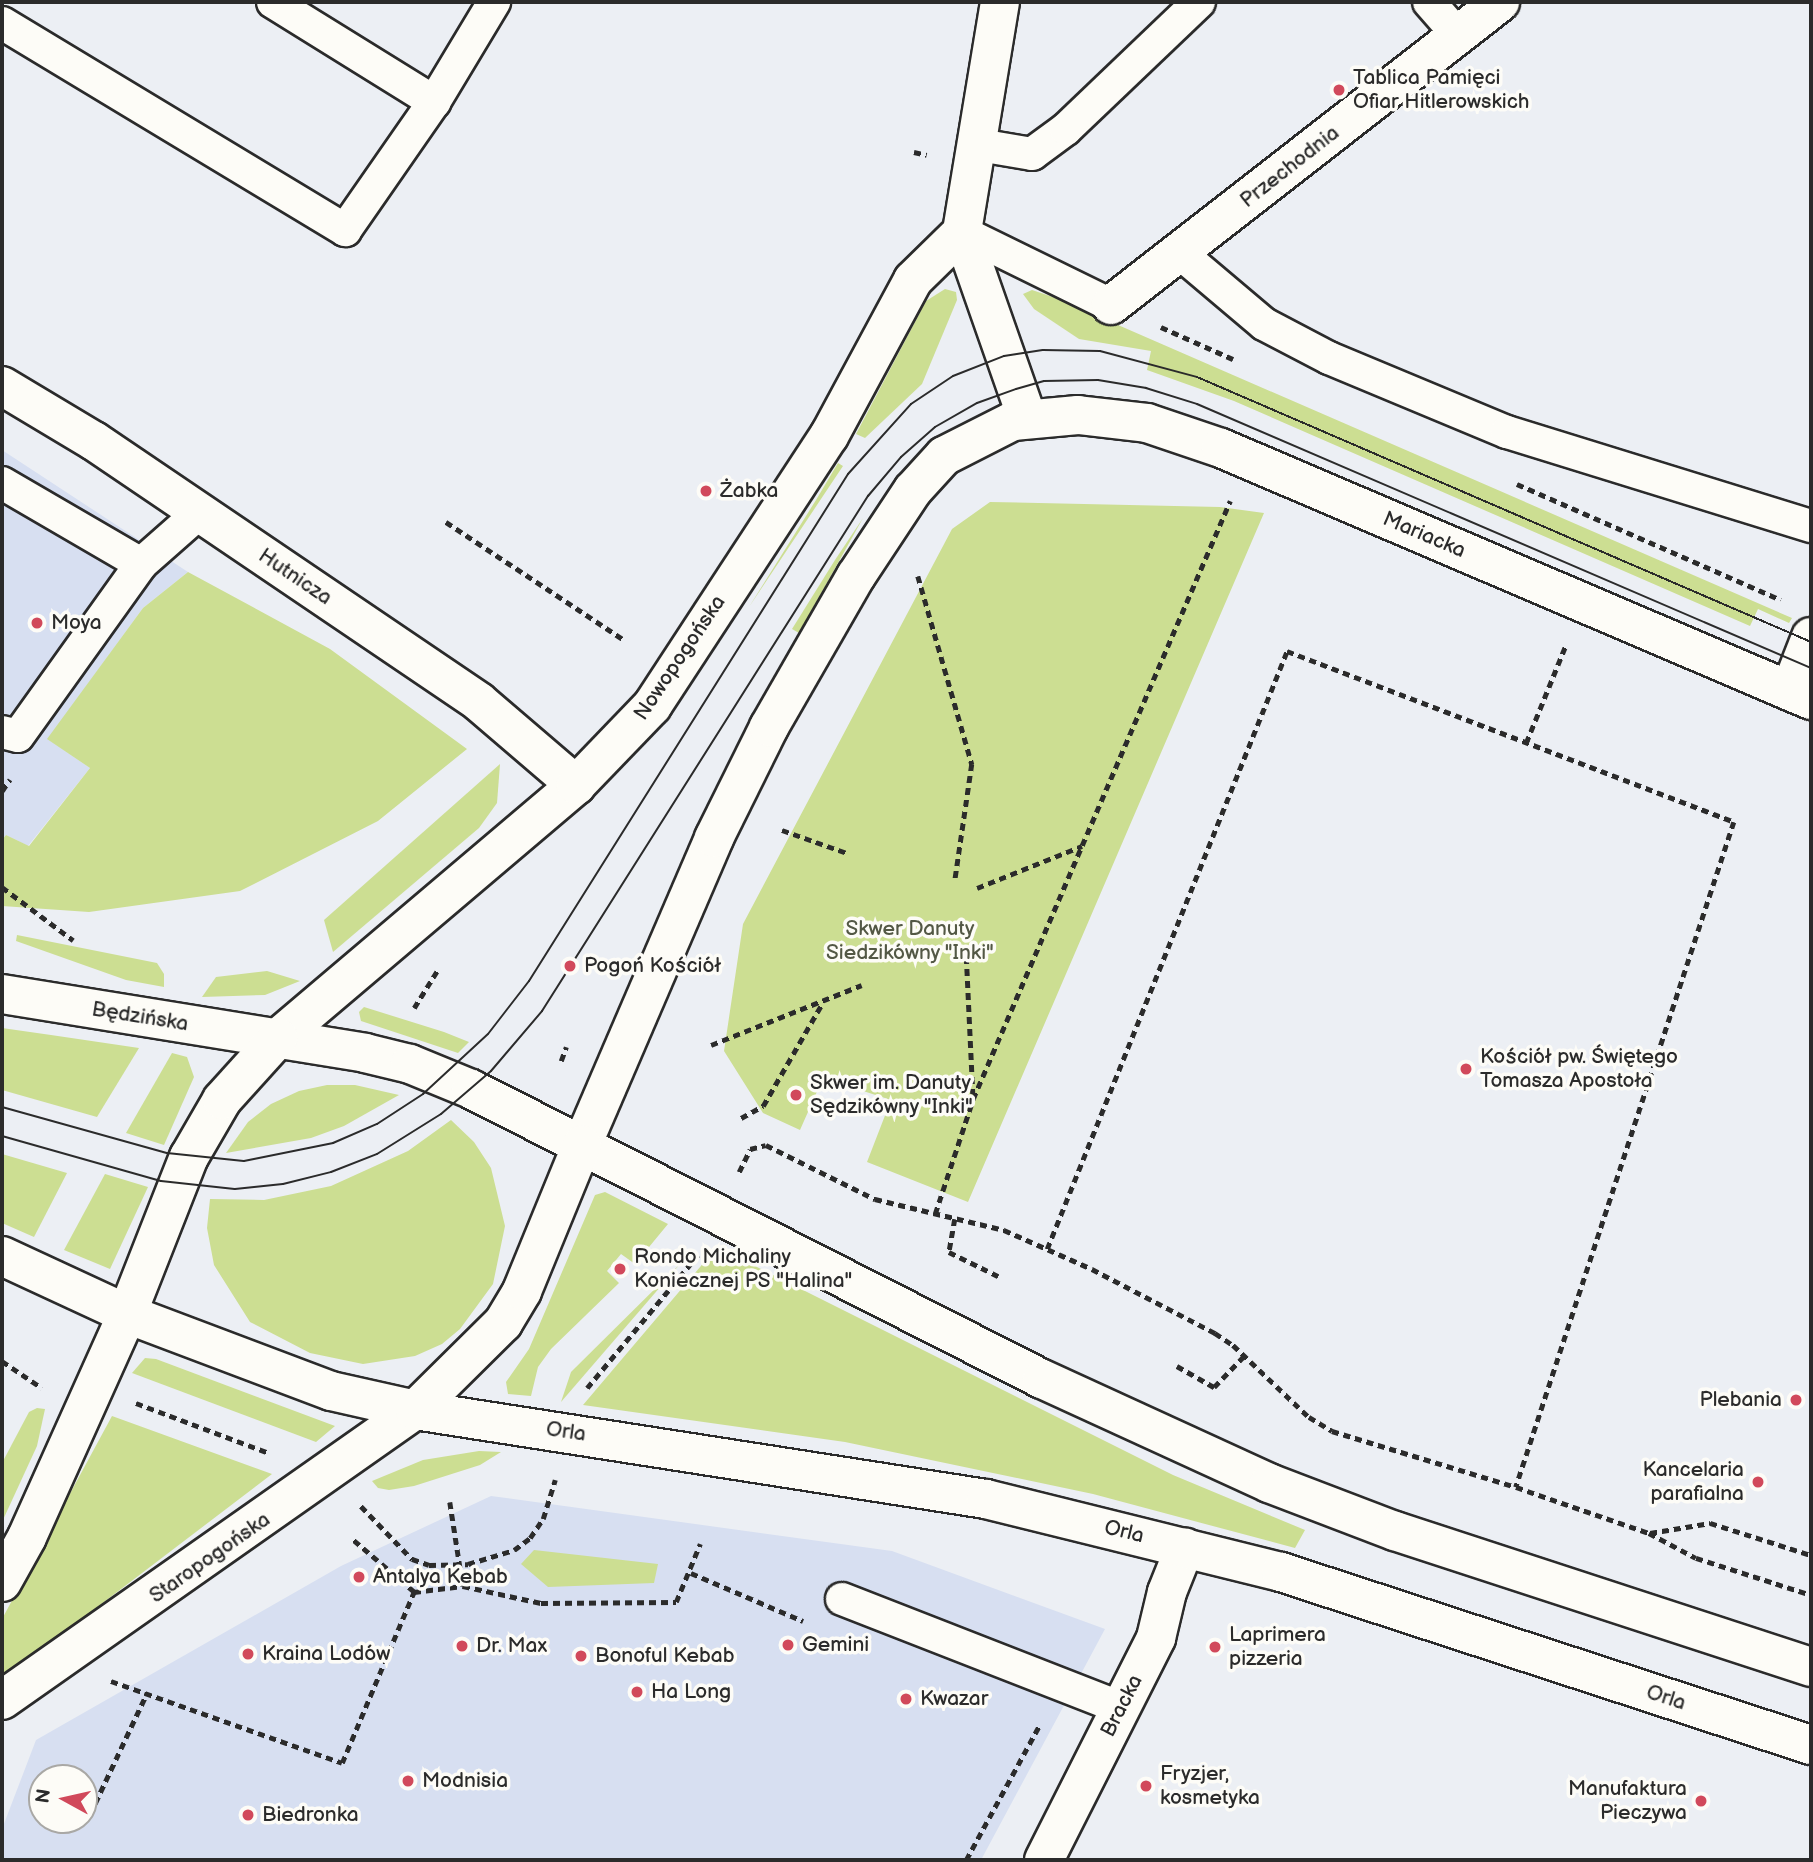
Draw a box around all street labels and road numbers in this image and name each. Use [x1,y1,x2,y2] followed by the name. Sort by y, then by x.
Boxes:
[1235,121,1345,213] street label: Przechodnia
[1379,506,1469,564] street label: Mariacka
[254,543,336,611] street label: Hutnicza
[629,591,731,725] street label: Nowopogońska
[90,997,190,1037] street label: Będzińska
[544,1417,588,1447] street label: Orla
[145,1507,275,1609] street label: Staropogońska
[1102,1515,1146,1549] street label: Orla
[1096,1671,1148,1741] street label: Bracka
[1643,1680,1689,1716] street label: Orla

